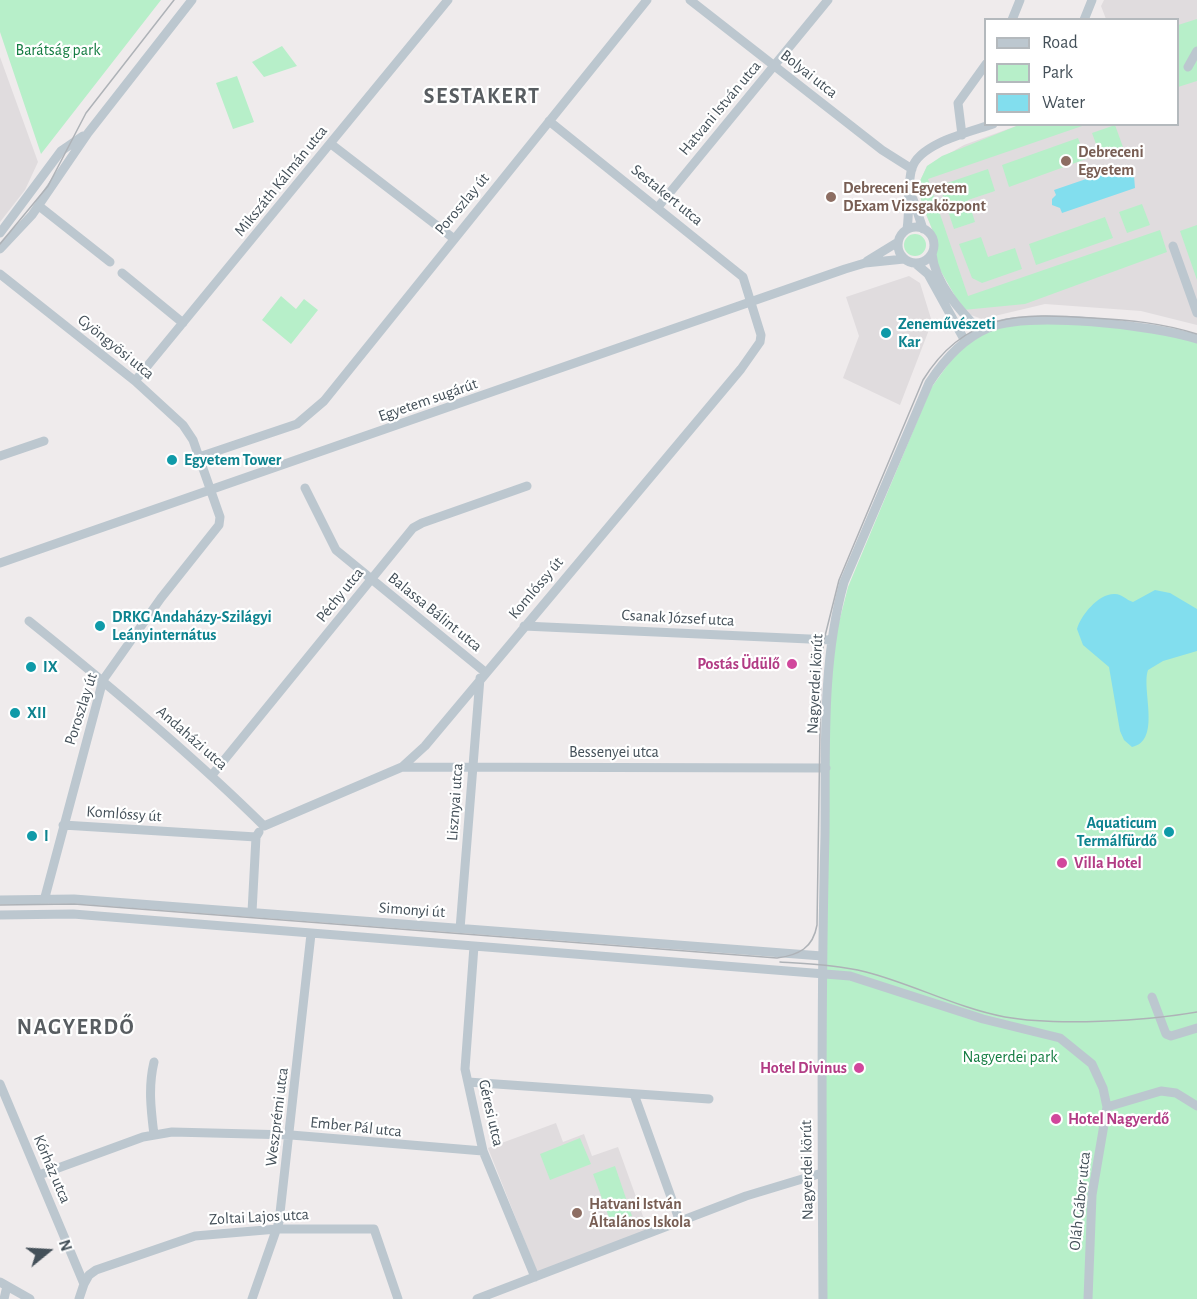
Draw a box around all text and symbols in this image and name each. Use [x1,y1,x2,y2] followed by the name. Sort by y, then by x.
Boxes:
[984,18,1179,126] legend
[1042,34,1078,52] text: Road
[16,40,100,60] park label: Barátság park
[777,46,841,102] street label: Bolyai utca
[675,57,765,159] street label: Hatvani István utca
[1042,64,1073,82] text: Park
[423,83,541,109] district label: SESTAKERT
[1042,94,1085,112] text: Water
[230,122,332,240] street label: Mikszáth Kálmán utca
[1078,142,1144,180] place label: Debreceni Egyetem
[1059,154,1073,168] marker: Debreceni Egyetem
[627,160,707,230] street label: Sestakert utca
[431,169,493,239] street label: Poroszlay út
[843,178,986,216] place label: Debreceni Egyetem DExam Vizsgaközpont
[824,190,838,204] marker: Debreceni Egyetem DExam Vizsgaközpont
[74,310,158,384] street label: Gyöngyösi utca
[898,314,996,352] place label: Zeneművészeti Kar
[879,326,893,340] marker: Zeneművészeti Kar
[376,374,480,426] street label: Egyetem sugárút
[184,450,281,470] place label: Egyetem Tower
[165,453,179,467] marker: Egyetem Tower
[504,553,568,623] street label: Komlóssy út
[312,564,368,626] street label: Péchy utca
[384,568,486,656] street label: Balassa Bálint utca
[621,605,735,631] street label: Csanak József utca
[112,607,272,645] place label: DRKG Andaházy-Szilágyi Leányinternátus
[93,619,107,633] marker: DRKG Andaházy-Szilágyi Leányinternátus
[803,633,827,735] street label: Nagyerdei körút
[697,654,780,674] place label: Postás Üdülő
[43,657,58,677] place label: IX
[785,657,799,671] marker: Postás Üdülő
[24,660,38,674] marker: IX
[60,670,102,748] street label: Poroszlay út
[152,702,232,774] street label: Andaházi utca
[27,703,46,723] place label: XII
[8,706,22,720] marker: XII
[569,742,659,762] street label: Bessenyei utca
[443,762,467,842] street label: Lisznyai utca
[86,802,162,826] street label: Komlóssy út
[1077,813,1157,851] place label: Aquaticum Termálfürdő
[1162,825,1176,839] marker: Aquaticum Termálfürdő
[44,826,49,846] place label: I
[25,829,39,843] marker: I
[1074,853,1142,873] place label: Villa Hotel
[1055,856,1069,870] marker: Villa Hotel
[378,898,446,922] street label: Simonyi út
[17,1014,135,1040] district label: NAGYERDŐ
[963,1047,1057,1067] park label: Nagyerdei park
[760,1058,847,1078] place label: Hotel Divinus
[852,1061,866,1075] marker: Hotel Divinus
[261,1066,293,1168] street label: Weszprémi utca
[474,1078,508,1148] street label: Géresi utca
[1068,1109,1169,1129] place label: Hotel Nagyerdő
[1049,1112,1063,1126] marker: Hotel Nagyerdő
[309,1113,403,1141] street label: Ember Pál utca
[797,1120,817,1220] street label: Nagyerdei körút
[29,1132,75,1206] street label: Kórház utca
[1065,1151,1095,1251] street label: Oláh Gábor utca
[589,1194,691,1232] place label: Hatvani István Általános Iskola
[209,1205,309,1229] street label: Zoltai Lajos utca
[570,1206,584,1220] marker: Hatvani István Általános Iskola
[18,1221,78,1281] north arrow
[56,1238,74,1253] text: N

